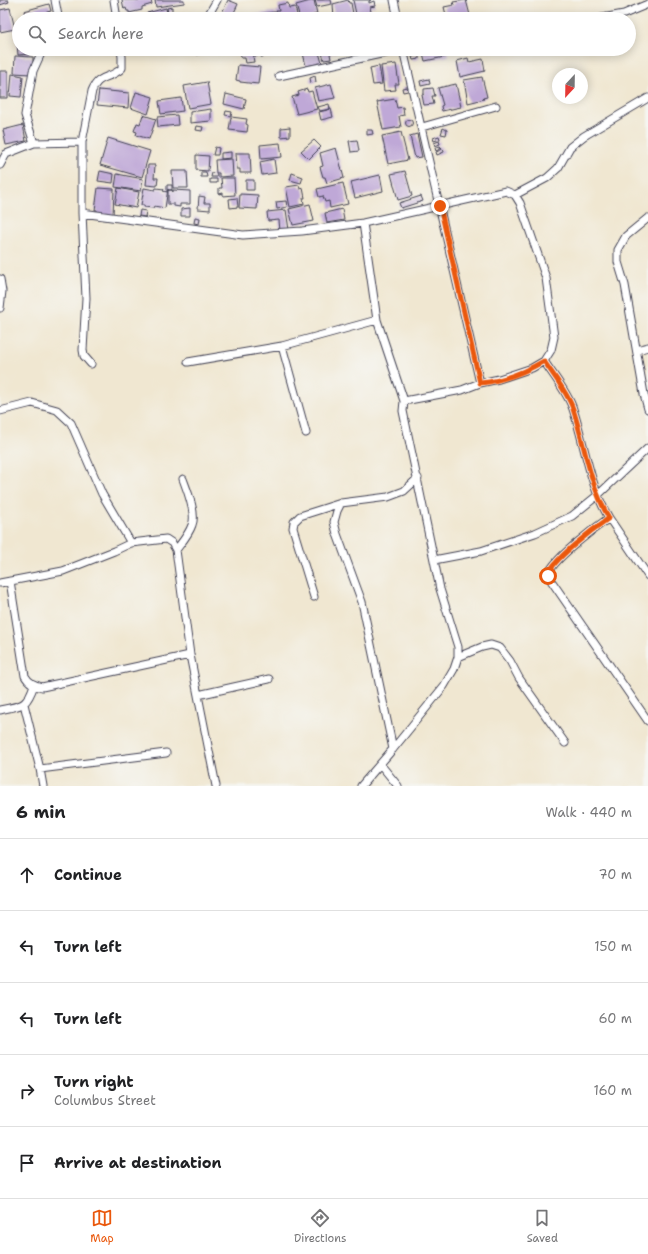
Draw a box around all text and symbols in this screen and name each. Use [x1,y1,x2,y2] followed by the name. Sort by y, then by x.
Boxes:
[12,12,636,56] search box
[26,23,48,45] icon: search
[58,24,144,44] text: Search here
[552,68,588,104] north arrow
[431,197,449,215] route end
[539,567,557,585] route start
[16,801,66,823] text: 6 min
[546,804,632,821] text: Walk · 440 m
[16,864,38,886] icon: ahead
[54,865,122,885] text: Continue
[598,866,632,883] text: 70 m
[16,936,38,958] icon: left
[54,937,122,957] text: Turn left
[594,938,632,955] text: 150 m
[16,1008,38,1030] icon: left
[54,1009,122,1029] text: Turn left
[599,1010,632,1027] text: 60 m
[54,1072,134,1092] text: Turn right
[16,1080,38,1102] icon: right
[594,1082,632,1099] text: 160 m
[54,1092,156,1109] text: Columbus Street
[16,1152,38,1174] icon: arrive
[54,1153,222,1173] text: Arrive at destination
[90,1207,114,1246] tab: Map
[294,1207,346,1246] tab: Directions
[527,1207,558,1246] tab: Saved

